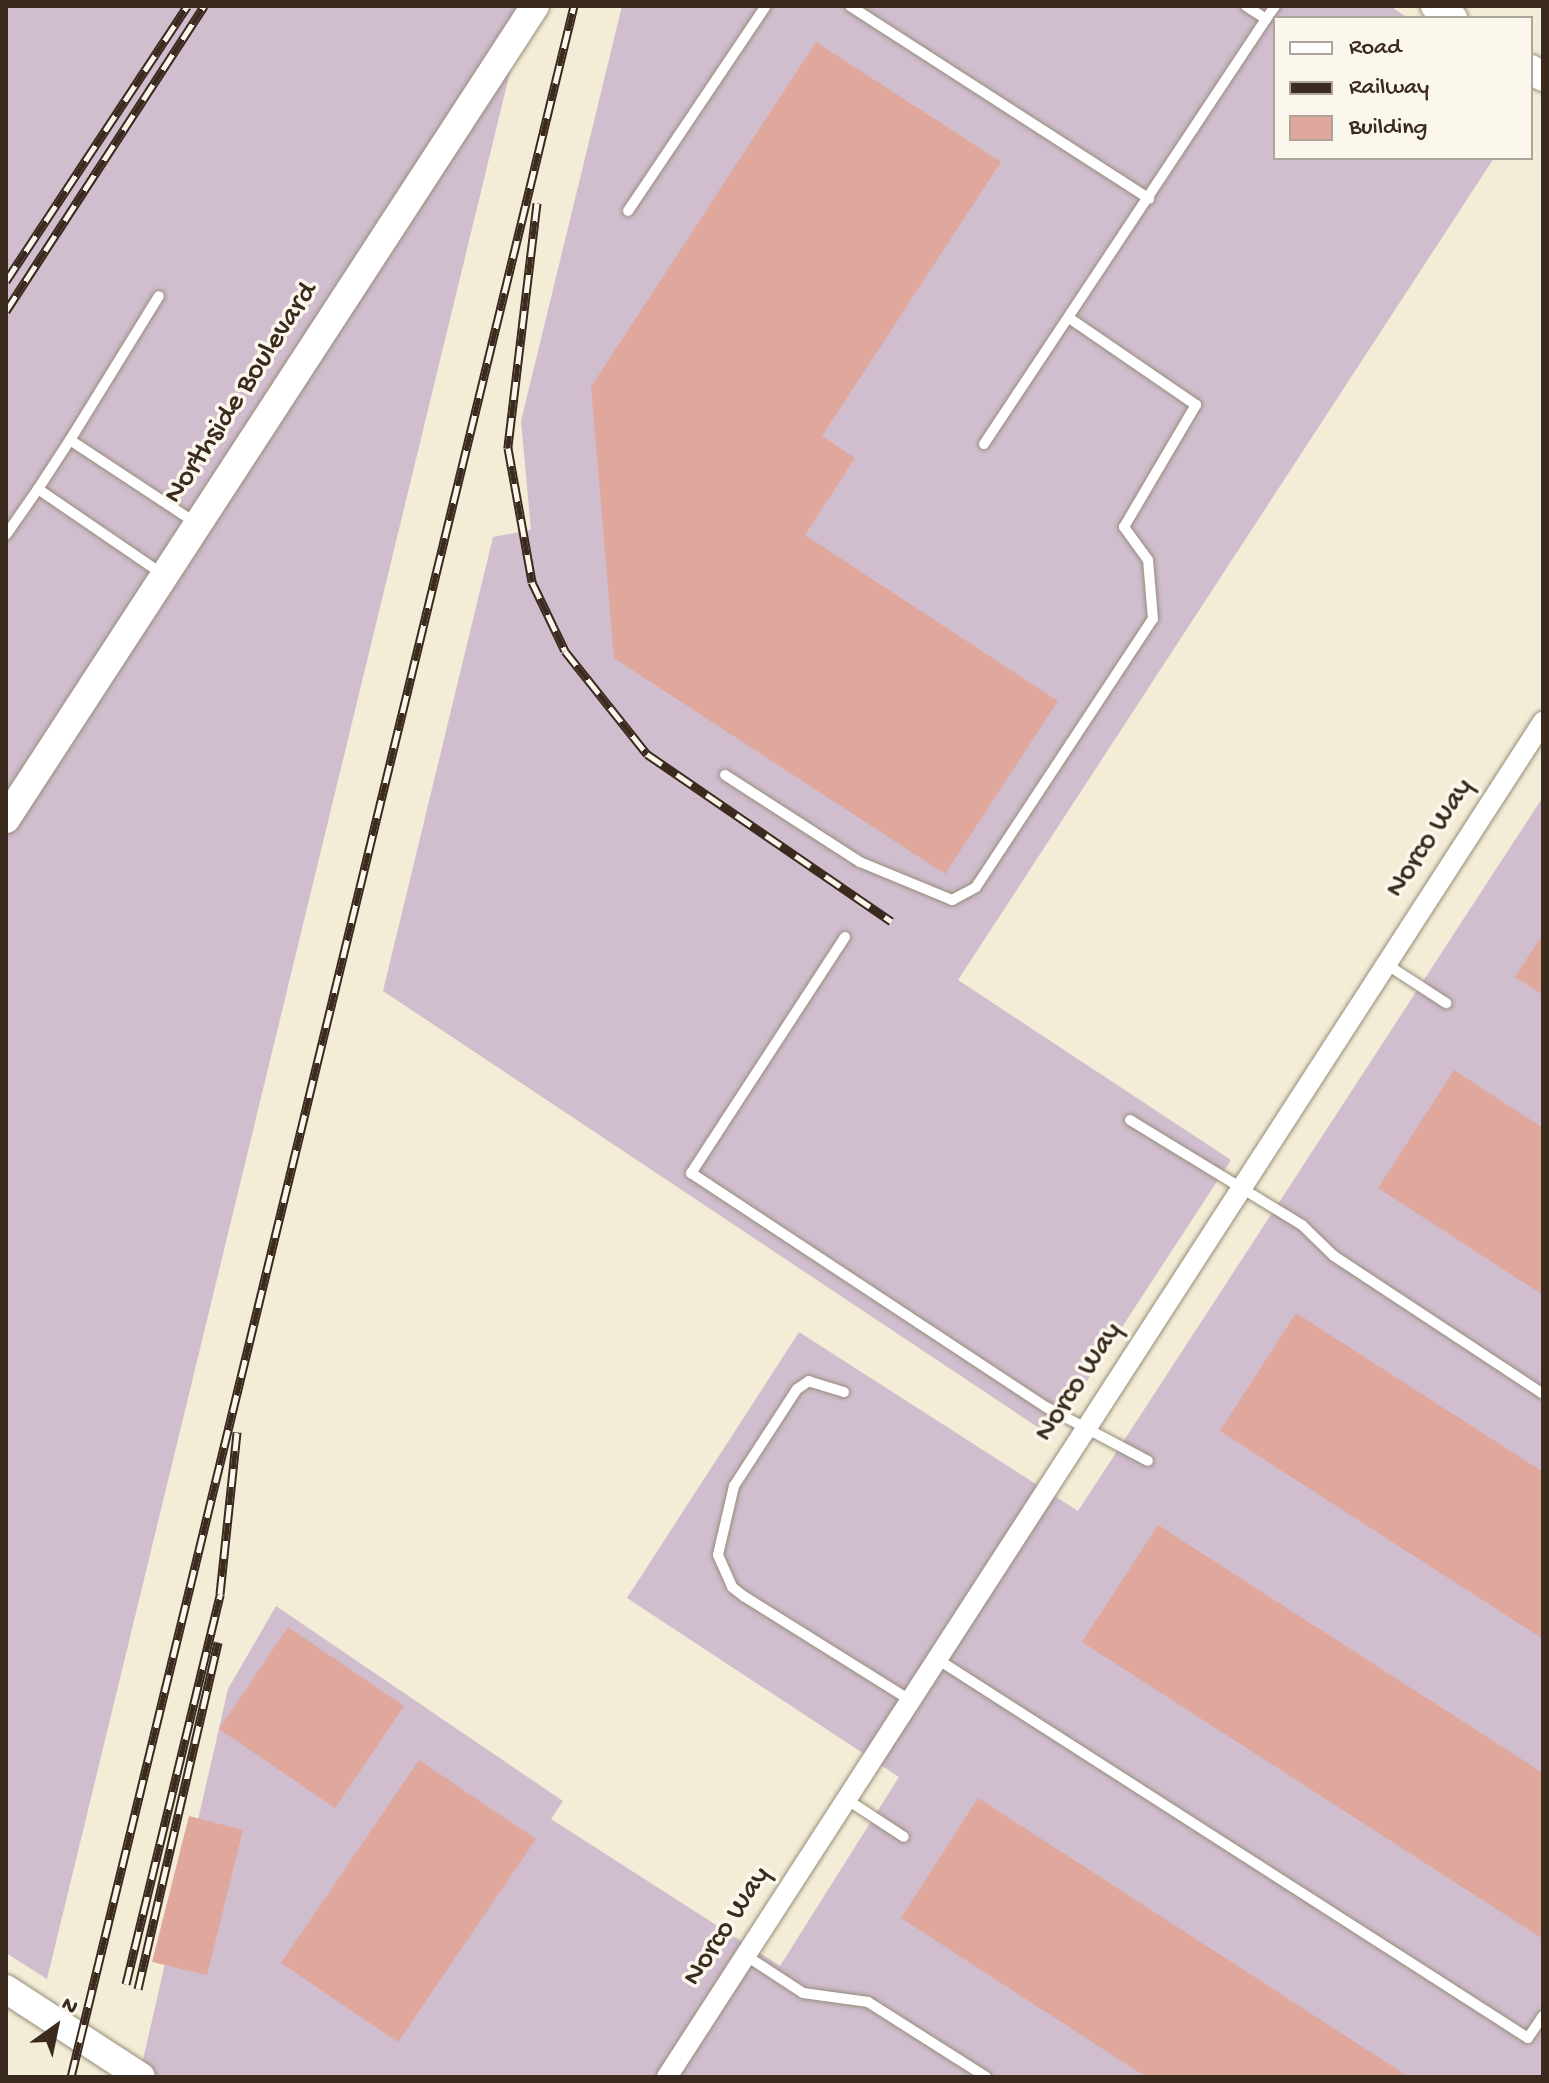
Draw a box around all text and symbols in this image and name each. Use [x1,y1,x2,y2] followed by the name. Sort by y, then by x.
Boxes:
[1273,16,1533,160] legend
[1349,34,1401,63] text: Road
[1349,74,1429,103] text: Railway
[1349,114,1427,143] text: Building
[157,276,327,512] street label: Northside Boulevard
[1379,772,1483,906] street label: Norco Way
[1028,1316,1132,1450] street label: Norco Way
[676,1860,780,1994] street label: Norco Way
[16,1987,96,2067] north arrow
[56,1992,82,2022] text: N

